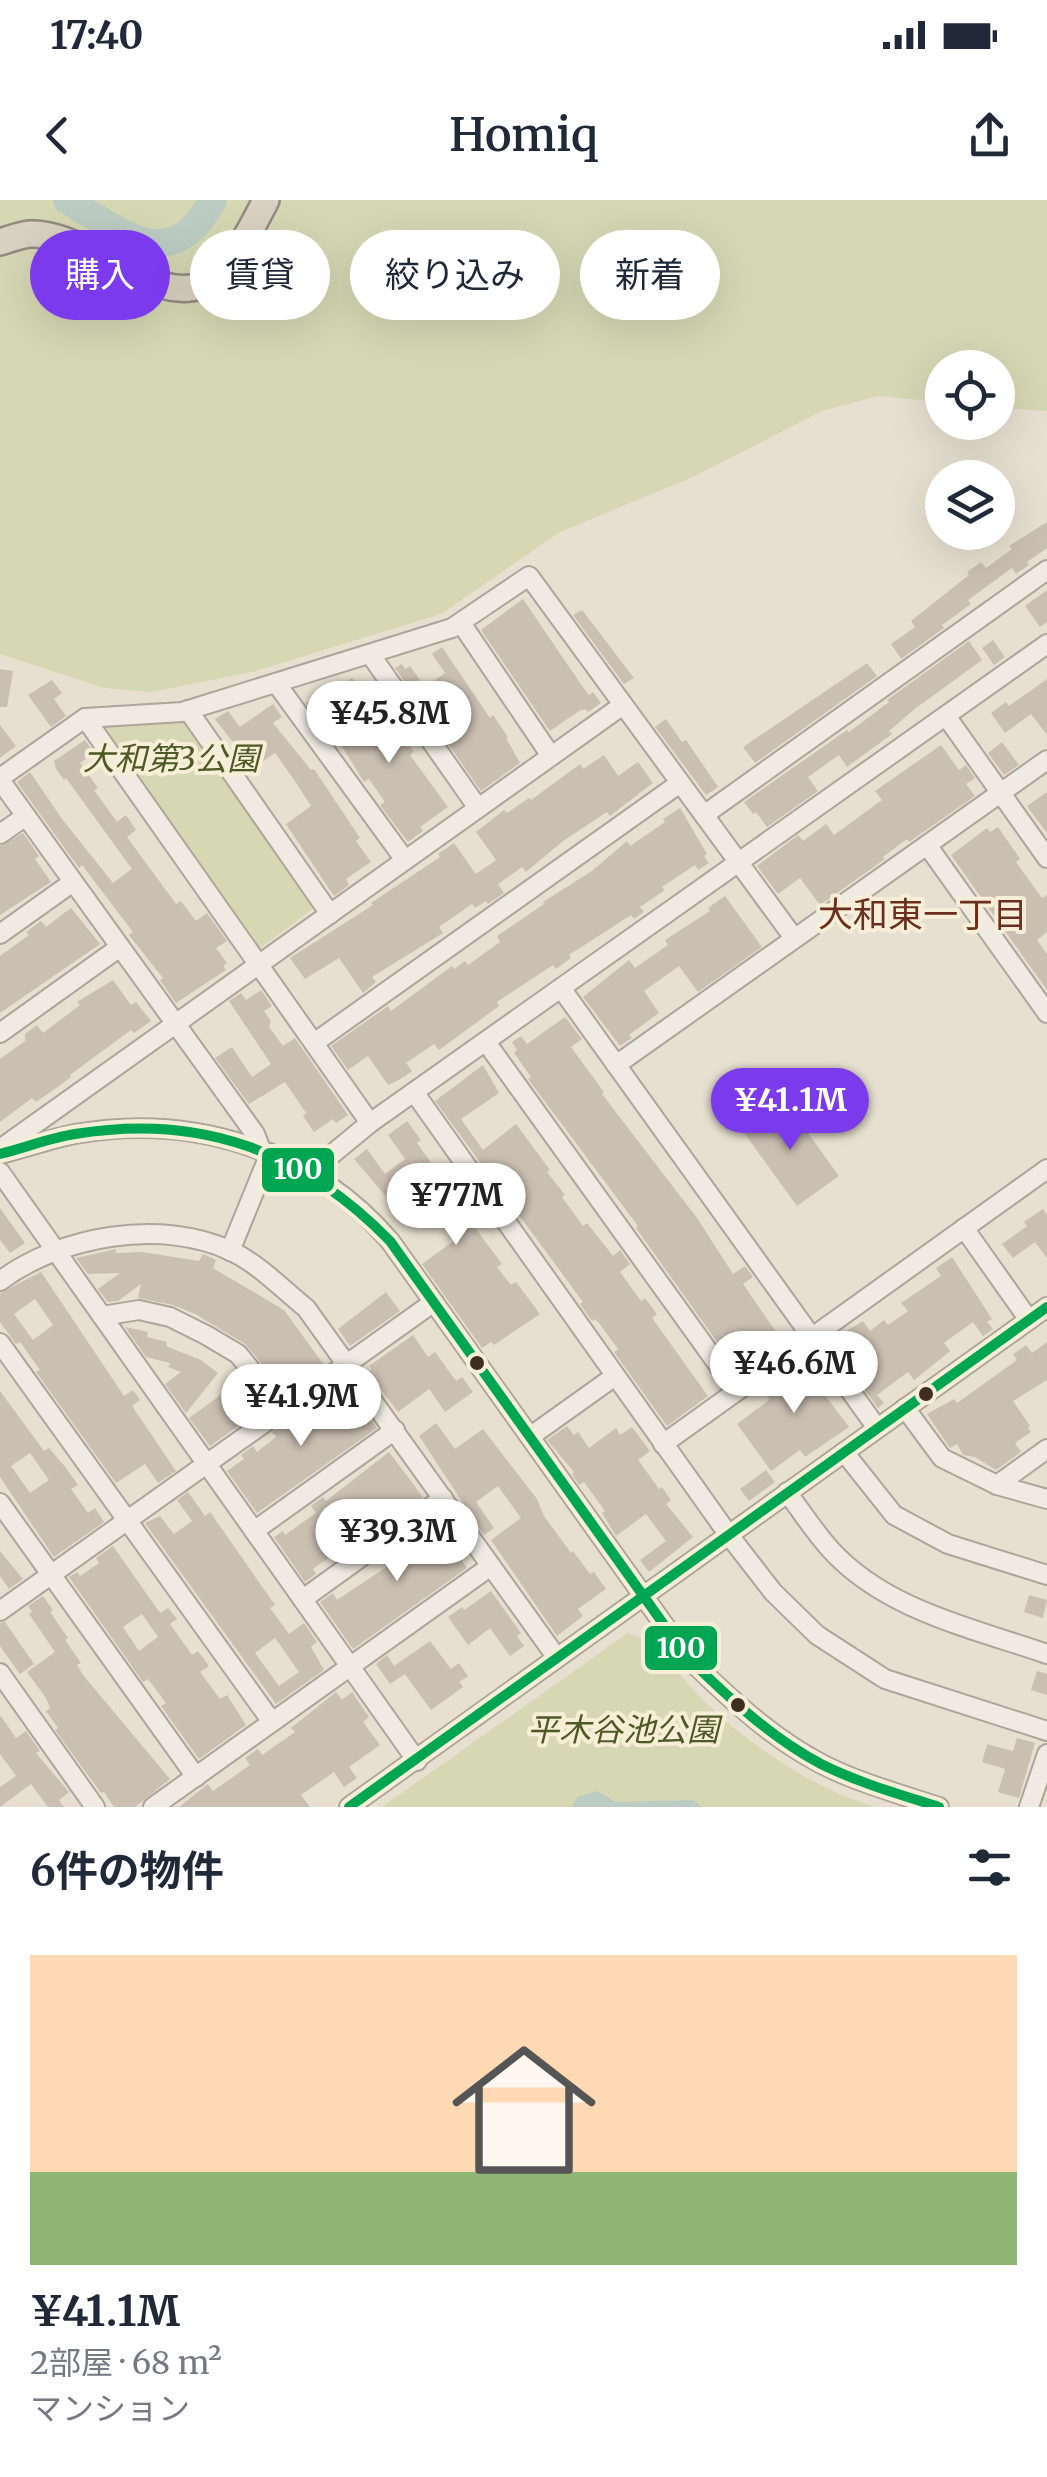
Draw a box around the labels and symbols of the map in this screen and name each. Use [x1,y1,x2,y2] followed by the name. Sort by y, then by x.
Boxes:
[308,681,470,766] pin: ¥45.8M
[83,739,263,779] park label: 大和第3公園
[818,893,1028,937] district label: 大和東一丁目
[709,1068,871,1153] pin: ¥41.1M
[260,1146,336,1194] line badge: 100
[273,1151,323,1187] text: 100
[397,1163,515,1248] pin: ¥77M
[713,1331,875,1416] pin: ¥46.6M
[467,1353,487,1373] unlabelled marker
[220,1364,382,1449] pin: ¥41.9M
[916,1384,936,1404] unlabelled marker
[316,1499,478,1584] pin: ¥39.3M
[643,1624,719,1672] line badge: 100
[656,1630,706,1666] text: 100
[728,1695,748,1715] unlabelled marker
[527,1710,723,1750] park label: 平木谷池公園

